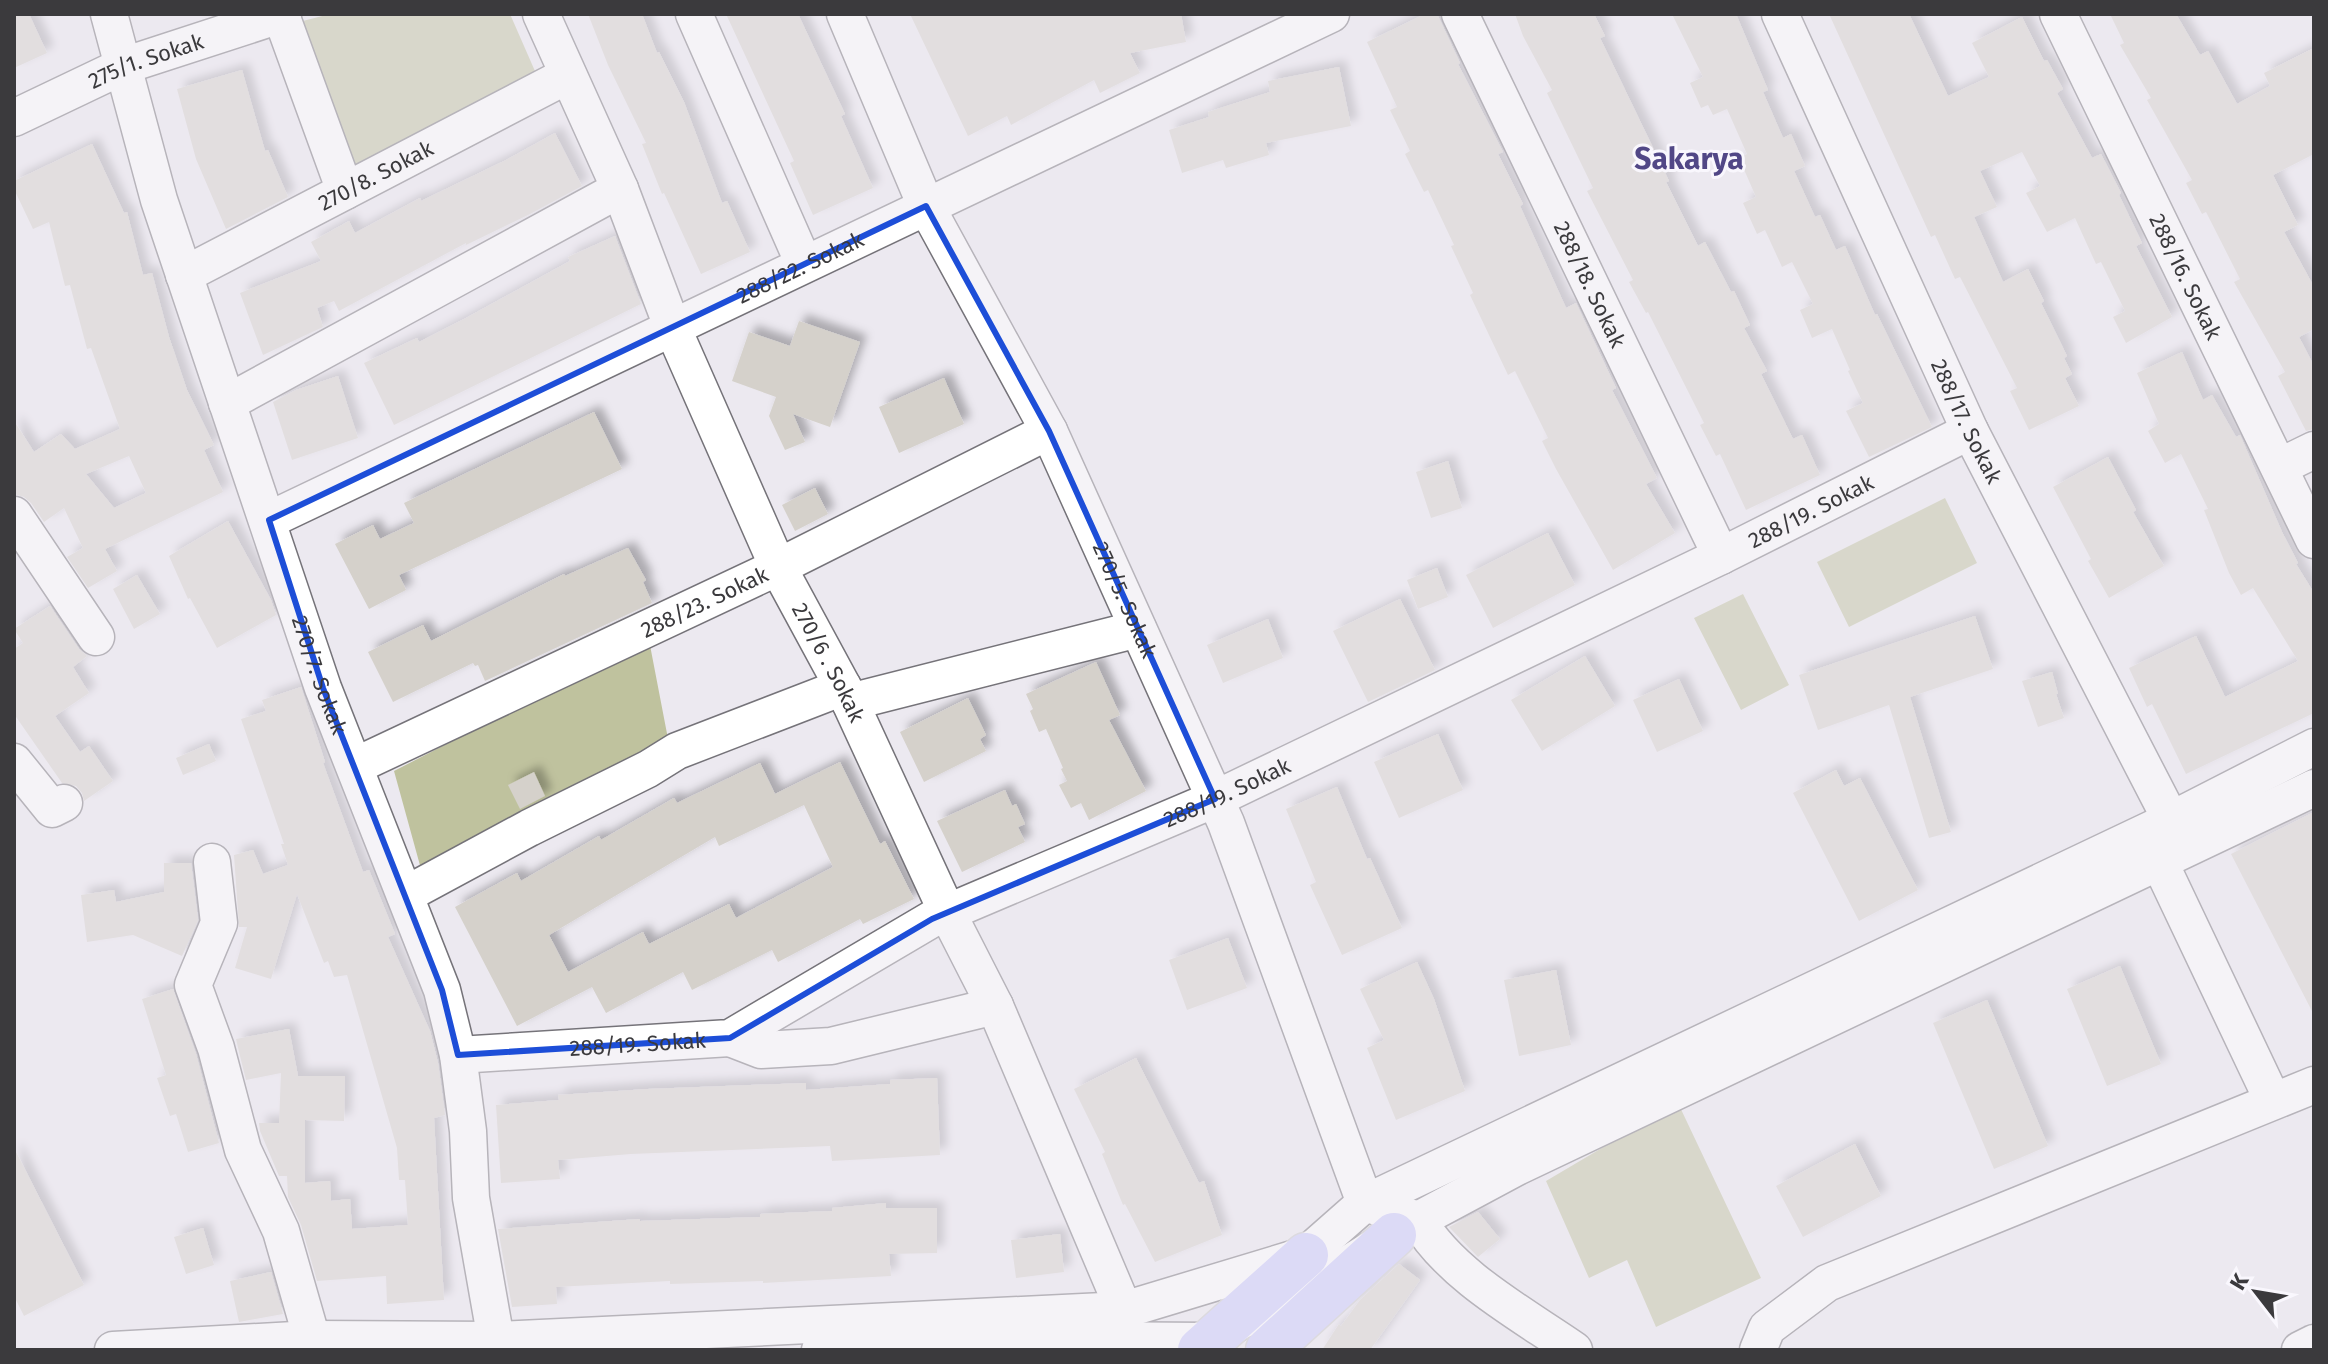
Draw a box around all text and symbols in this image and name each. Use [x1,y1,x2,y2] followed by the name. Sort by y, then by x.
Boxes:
[84,27,207,94] street label: 275/1. Sokak
[314,134,438,216] street label: 270/8. Sokak
[1634,141,1744,177] district label: Sakarya
[2144,209,2228,345] street label: 288/16. Sokak
[1548,217,1632,353] street label: 288/18. Sokak
[732,225,868,309] street label: 288/22. Sokak
[1926,355,2009,489] street label: 288/17. Sokak
[1744,468,1878,554] street label: 288/19. Sokak
[1087,537,1163,663] street label: 270/5. Sokak
[636,560,773,643] street label: 288/23. Sokak
[786,598,871,727] street label: 270/6 . Sokak
[286,612,354,739] street label: 270/7. Sokak
[1159,751,1295,833] street label: 288/19. Sokak
[569,1026,707,1062] street label: 288/19. Sokak
[2216,1252,2296,1332] north arrow
[2224,1268,2255,1295] text: K

